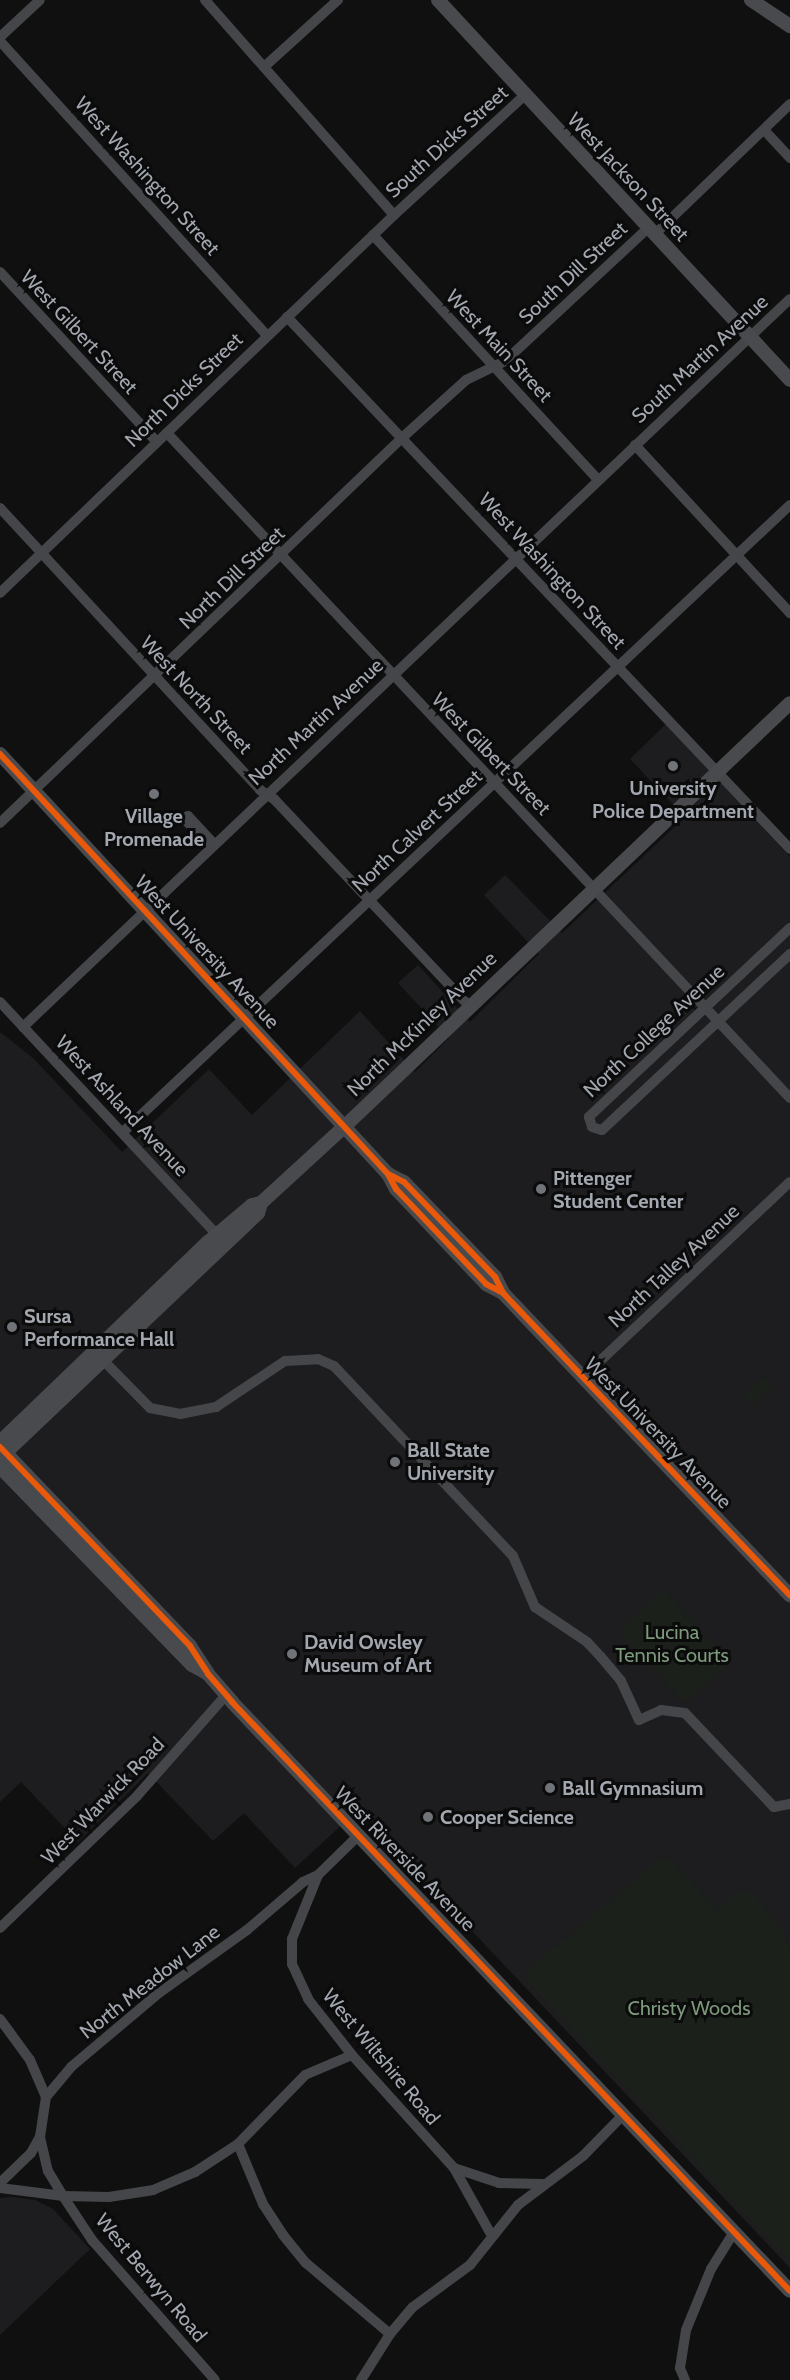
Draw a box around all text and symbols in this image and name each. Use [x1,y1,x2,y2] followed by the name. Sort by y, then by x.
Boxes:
[381,81,513,203] street label: South Dicks Street
[70,92,224,260] street label: West Washington Street
[562,108,694,246] street label: West Jackson Street
[514,217,632,329] street label: South Dill Street
[16,265,142,399] street label: West Gilbert Street
[441,285,557,407] street label: West Main Street
[627,290,773,428] street label: South Martin Avenue
[120,328,248,452] street label: North Dicks Street
[473,488,631,654] street label: West Washington Street
[174,522,290,634] street label: North Dill Street
[135,631,257,759] street label: West North Street
[244,653,388,791] street label: North Martin Avenue
[427,688,555,820] street label: West Gilbert Street
[666,759,680,773] marker: University Police Department
[347,765,487,897] street label: North Calvert Street
[592,776,754,823] place label: University Police Department
[147,787,161,801] marker: Village Promenade
[104,804,204,851] place label: Village Promenade
[130,870,284,1034] street label: West University Avenue
[342,947,502,1101] street label: North McKinley Avenue
[579,960,729,1102] street label: North College Avenue
[51,1031,193,1181] street label: West Ashland Avenue
[553,1166,683,1213] place label: Pittenger Student Center
[534,1182,548,1196] marker: Pittenger Student Center
[604,1199,744,1333] street label: North Talley Avenue
[24,1304,174,1351] place label: Sursa Performance Hall
[5,1320,19,1334] marker: Sursa Performance Hall
[580,1352,736,1514] street label: West University Avenue
[407,1438,494,1485] place label: Ball State University
[388,1455,402,1469] marker: Ball State University
[615,1621,729,1668] park label: Lucina Tennis Courts
[304,1630,432,1677] place label: David Owsley Museum of Art
[285,1647,299,1661] marker: David Owsley Museum of Art
[37,1733,169,1869] street label: West Warwick Road
[562,1776,703,1800] place label: Ball Gymnasium
[543,1781,557,1795] marker: Ball Gymnasium
[330,1782,480,1936] street label: West Riverside Avenue
[440,1805,574,1829] place label: Cooper Science
[421,1810,435,1824] marker: Cooper Science
[75,1920,225,2044] street label: North Meadow Lane
[317,1984,445,2130] street label: West Wiltshire Road
[628,1996,750,2020] park label: Christy Woods
[90,2209,212,2347] street label: West Berwyn Road

